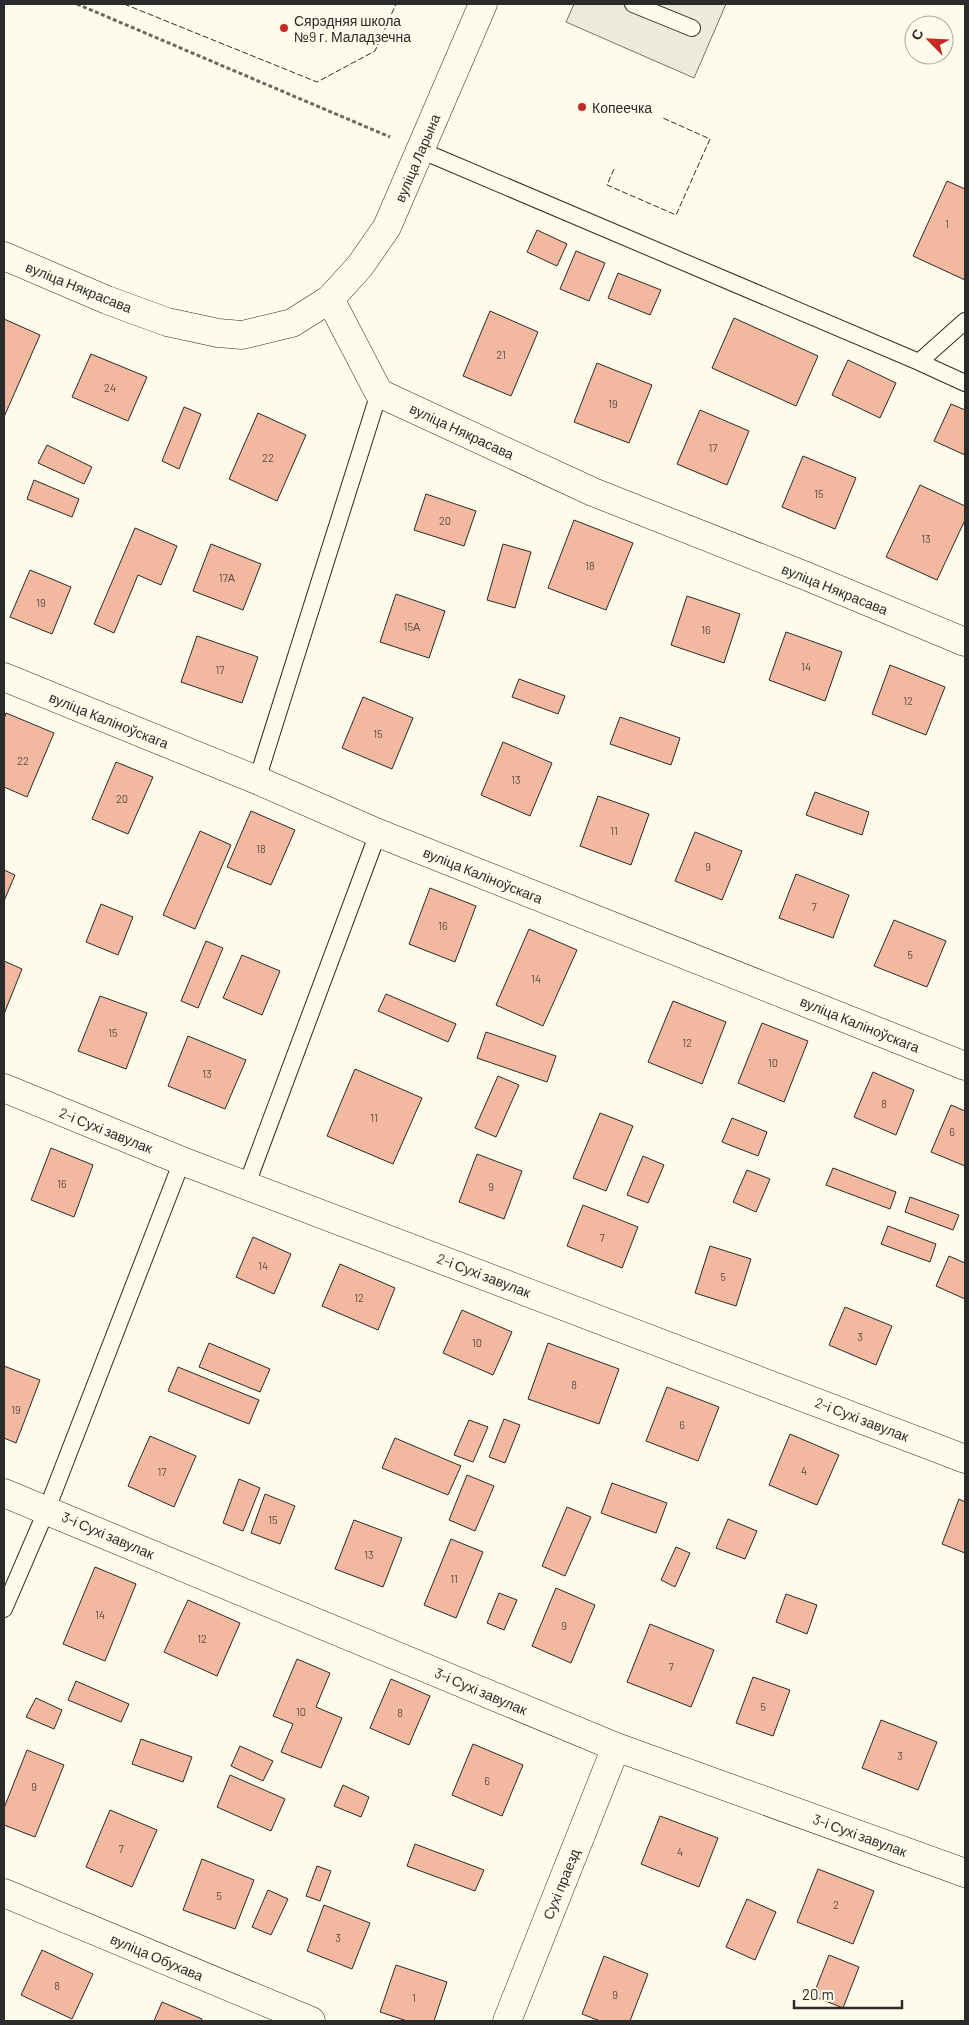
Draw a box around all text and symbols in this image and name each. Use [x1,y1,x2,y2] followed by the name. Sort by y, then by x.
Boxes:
[294,12,411,45] place label: Сярэдняя школа №9 г. Маладзечна
[904,15,954,65] north arrow
[278,22,290,34] marker: Сярэдняя школа №9 г. Маладзечна
[907,26,926,43] text: С
[592,99,652,116] place label: Копеечка
[576,101,588,113] marker: Копеечка
[391,111,443,205] street label: вуліца Ларына
[945,217,949,230] house number: 1
[23,258,135,316] street label: вуліца Някрасава
[496,348,506,361] house number: 21
[104,381,116,394] house number: 24
[608,397,618,410] house number: 19
[407,399,517,463] street label: вуліца Някрасава
[708,441,718,454] house number: 17
[262,451,274,464] house number: 22
[814,487,824,500] house number: 15
[439,514,451,527] house number: 20
[921,532,931,545] house number: 13
[585,559,595,572] house number: 18
[779,560,891,618] street label: вуліца Някрасава
[219,571,236,584] house number: 17А
[36,596,46,609] house number: 19
[404,620,421,633] house number: 15А
[701,623,711,636] house number: 16
[801,660,811,673] house number: 14
[215,663,225,676] house number: 17
[47,688,171,752] street label: вуліца Каліноўскага
[903,694,913,707] house number: 12
[373,727,383,740] house number: 15
[17,754,29,767] house number: 22
[511,773,521,786] house number: 13
[116,792,128,805] house number: 20
[610,824,618,837] house number: 11
[256,842,266,855] house number: 18
[421,843,545,907] street label: вуліца Каліноўскага
[705,860,711,873] house number: 9
[811,900,817,913] house number: 7
[438,919,448,932] house number: 16
[907,948,913,961] house number: 5
[531,972,541,985] house number: 14
[798,992,922,1056] street label: вуліца Каліноўскага
[108,1026,118,1039] house number: 15
[682,1036,692,1049] house number: 12
[768,1056,778,1069] house number: 10
[202,1067,212,1080] house number: 13
[881,1097,887,1110] house number: 8
[57,1104,156,1157] street label: 2-і Сухі завулак
[370,1111,378,1124] house number: 11
[949,1125,955,1138] house number: 6
[57,1177,67,1190] house number: 16
[488,1180,494,1193] house number: 9
[599,1231,605,1244] house number: 7
[435,1249,534,1301] street label: 2-і Сухі завулак
[258,1259,268,1272] house number: 14
[720,1270,726,1283] house number: 5
[354,1291,364,1304] house number: 12
[857,1330,863,1343] house number: 3
[472,1336,482,1349] house number: 10
[571,1378,577,1391] house number: 8
[813,1393,912,1445] street label: 2-і Сухі завулак
[11,1403,21,1416] house number: 19
[679,1418,685,1431] house number: 6
[801,1464,807,1477] house number: 4
[157,1465,167,1478] house number: 17
[59,1508,158,1562] street label: 3-і Сухі завулак
[268,1513,278,1526] house number: 15
[364,1548,374,1561] house number: 13
[450,1572,458,1585] house number: 11
[95,1608,105,1621] house number: 14
[561,1619,567,1632] house number: 9
[197,1632,207,1645] house number: 12
[668,1660,674,1673] house number: 7
[432,1664,531,1718] street label: 3-і Сухі завулак
[760,1700,766,1713] house number: 5
[296,1705,306,1718] house number: 10
[397,1706,403,1719] house number: 8
[897,1749,903,1762] house number: 3
[484,1774,490,1787] house number: 6
[31,1780,37,1793] house number: 9
[811,1810,910,1860] street label: 3-і Сухі завулак
[118,1842,124,1855] house number: 7
[677,1845,683,1858] house number: 4
[539,1846,583,1922] street label: Сухі праезд
[216,1889,222,1902] house number: 5
[833,1898,839,1911] house number: 2
[108,1930,206,1984] street label: вуліца Обухава
[335,1931,341,1944] house number: 3
[794,1978,902,2010] scale bar
[54,1979,60,1992] house number: 8
[802,1985,834,2003] text: 20 m
[612,1988,618,2001] house number: 9
[412,1991,416,2004] house number: 1

